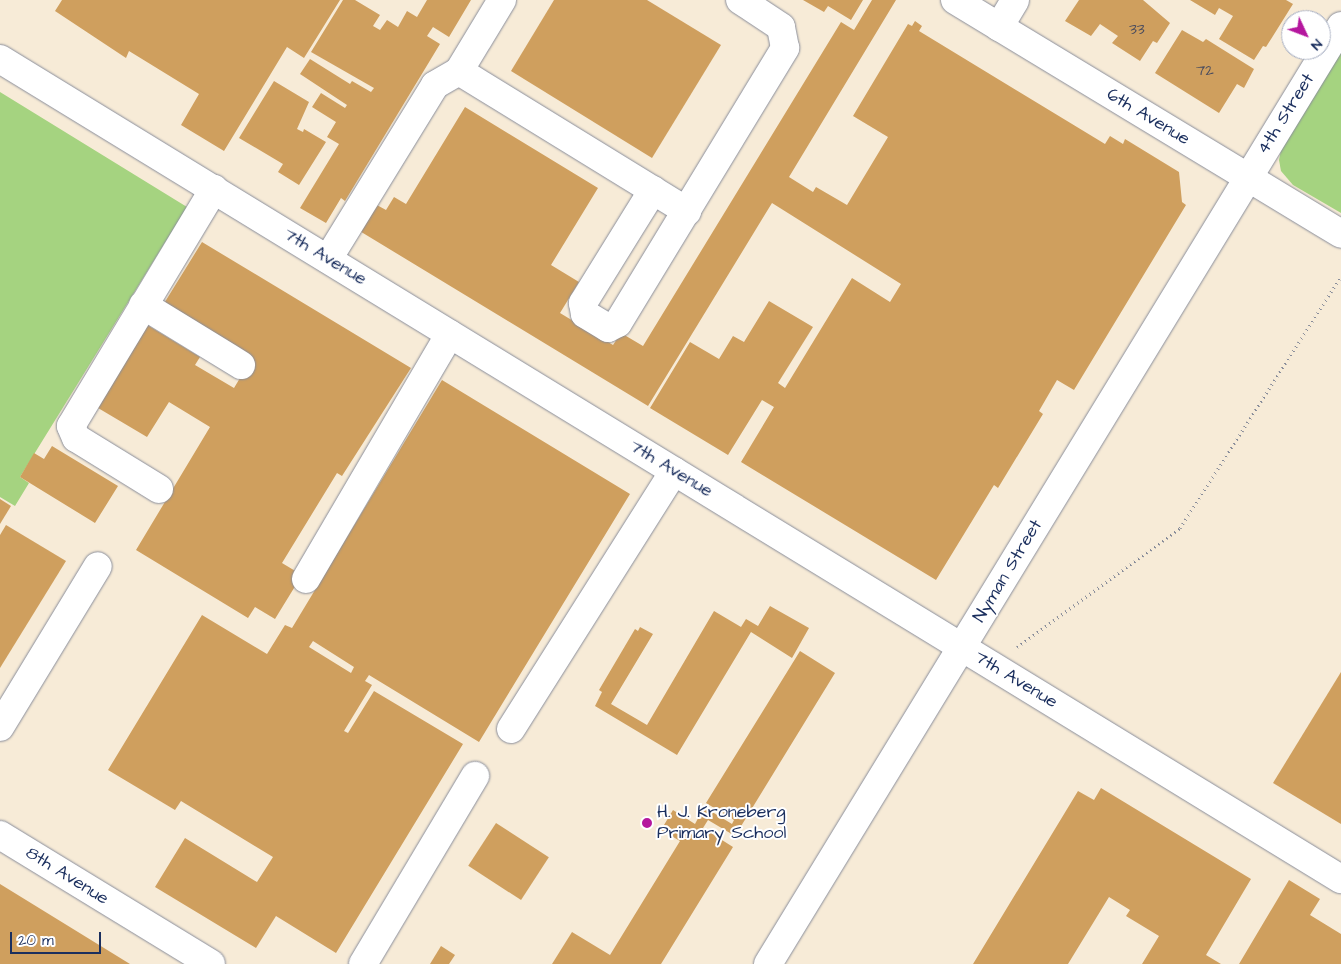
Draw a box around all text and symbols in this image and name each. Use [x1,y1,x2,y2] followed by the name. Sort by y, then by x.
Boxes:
[1281,10,1331,60] north arrow
[1129,21,1145,39] house number: 33
[1306,35,1327,55] text: N
[1196,62,1214,80] house number: 72
[1253,70,1319,158] street label: 4th Street
[1103,84,1193,150] street label: 6th Avenue
[280,224,370,290] street label: 7th Avenue
[626,436,716,502] street label: 7th Avenue
[969,516,1047,626] street label: Nyman Street
[971,647,1061,713] street label: 7th Avenue
[657,802,786,844] place label: H. J. Kroneberg Primary School
[641,817,653,829] marker: H. J. Kroneberg Primary School
[22,842,112,910] street label: 8th Avenue
[12,922,104,954] scale bar
[18,930,54,951] text: 20 m

